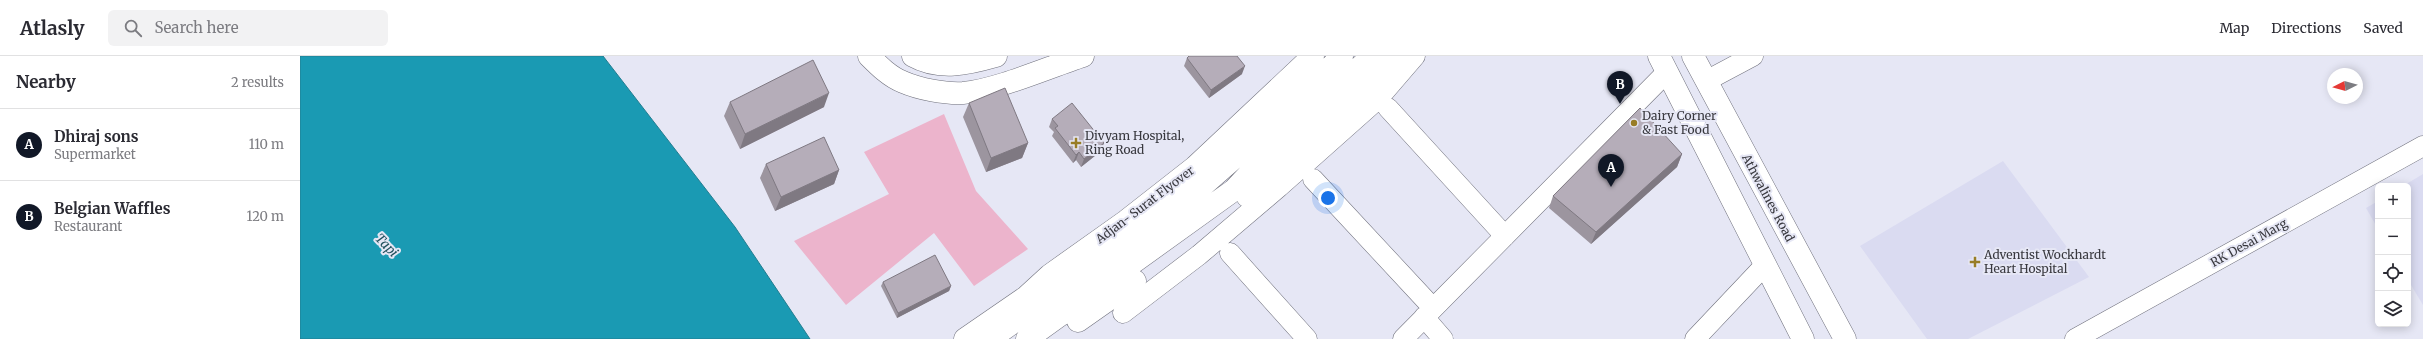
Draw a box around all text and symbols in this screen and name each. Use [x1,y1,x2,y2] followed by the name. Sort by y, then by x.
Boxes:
[108,10,388,46] search box
[20,16,84,40] text: Atlasly
[122,17,144,39] icon: search
[154,18,239,37] text: Search here
[2219,19,2249,37] text: Map
[2271,19,2341,37] text: Directions
[2363,19,2403,37] text: Saved
[2327,68,2363,104] north arrow
[16,71,76,93] text: Nearby
[1607,71,1633,104] pin: B
[231,74,284,91] text: 2 results
[1642,108,1717,137] place label: Dairy Corner & Fast Food
[1629,118,1639,128] marker: Dairy Corner & Fast Food
[54,127,139,146] text: Dhiraj sons
[1085,128,1184,157] place label: Divyam Hospital, Ring Road
[24,136,34,153] text: A
[249,136,284,153] text: 110 m
[1070,137,1082,149] marker: Divyam Hospital, Ring Road
[54,146,136,163] text: Supermarket
[1739,151,1798,244] street label: Athwalines Road
[1598,154,1624,187] pin: A
[1092,162,1197,247] street label: Adjan- Surat Flyover
[2375,183,2411,327] map controls
[2375,183,2411,219] button: +
[1318,188,1338,208] your location
[54,199,170,218] text: Belgian Waffles
[24,208,34,225] text: B
[246,208,284,225] text: 120 m
[2208,215,2290,270] street label: RK Desai Marg
[54,218,122,235] text: Restaurant
[2375,219,2411,255] button: −
[371,230,402,261] water label: Tapi
[1983,247,2106,276] place label: Adventist Wockhardt Heart Hospital
[2375,255,2411,291] button: locate
[1969,256,1981,268] marker: Adventist Wockhardt Heart Hospital
[2375,291,2411,327] button: layers

